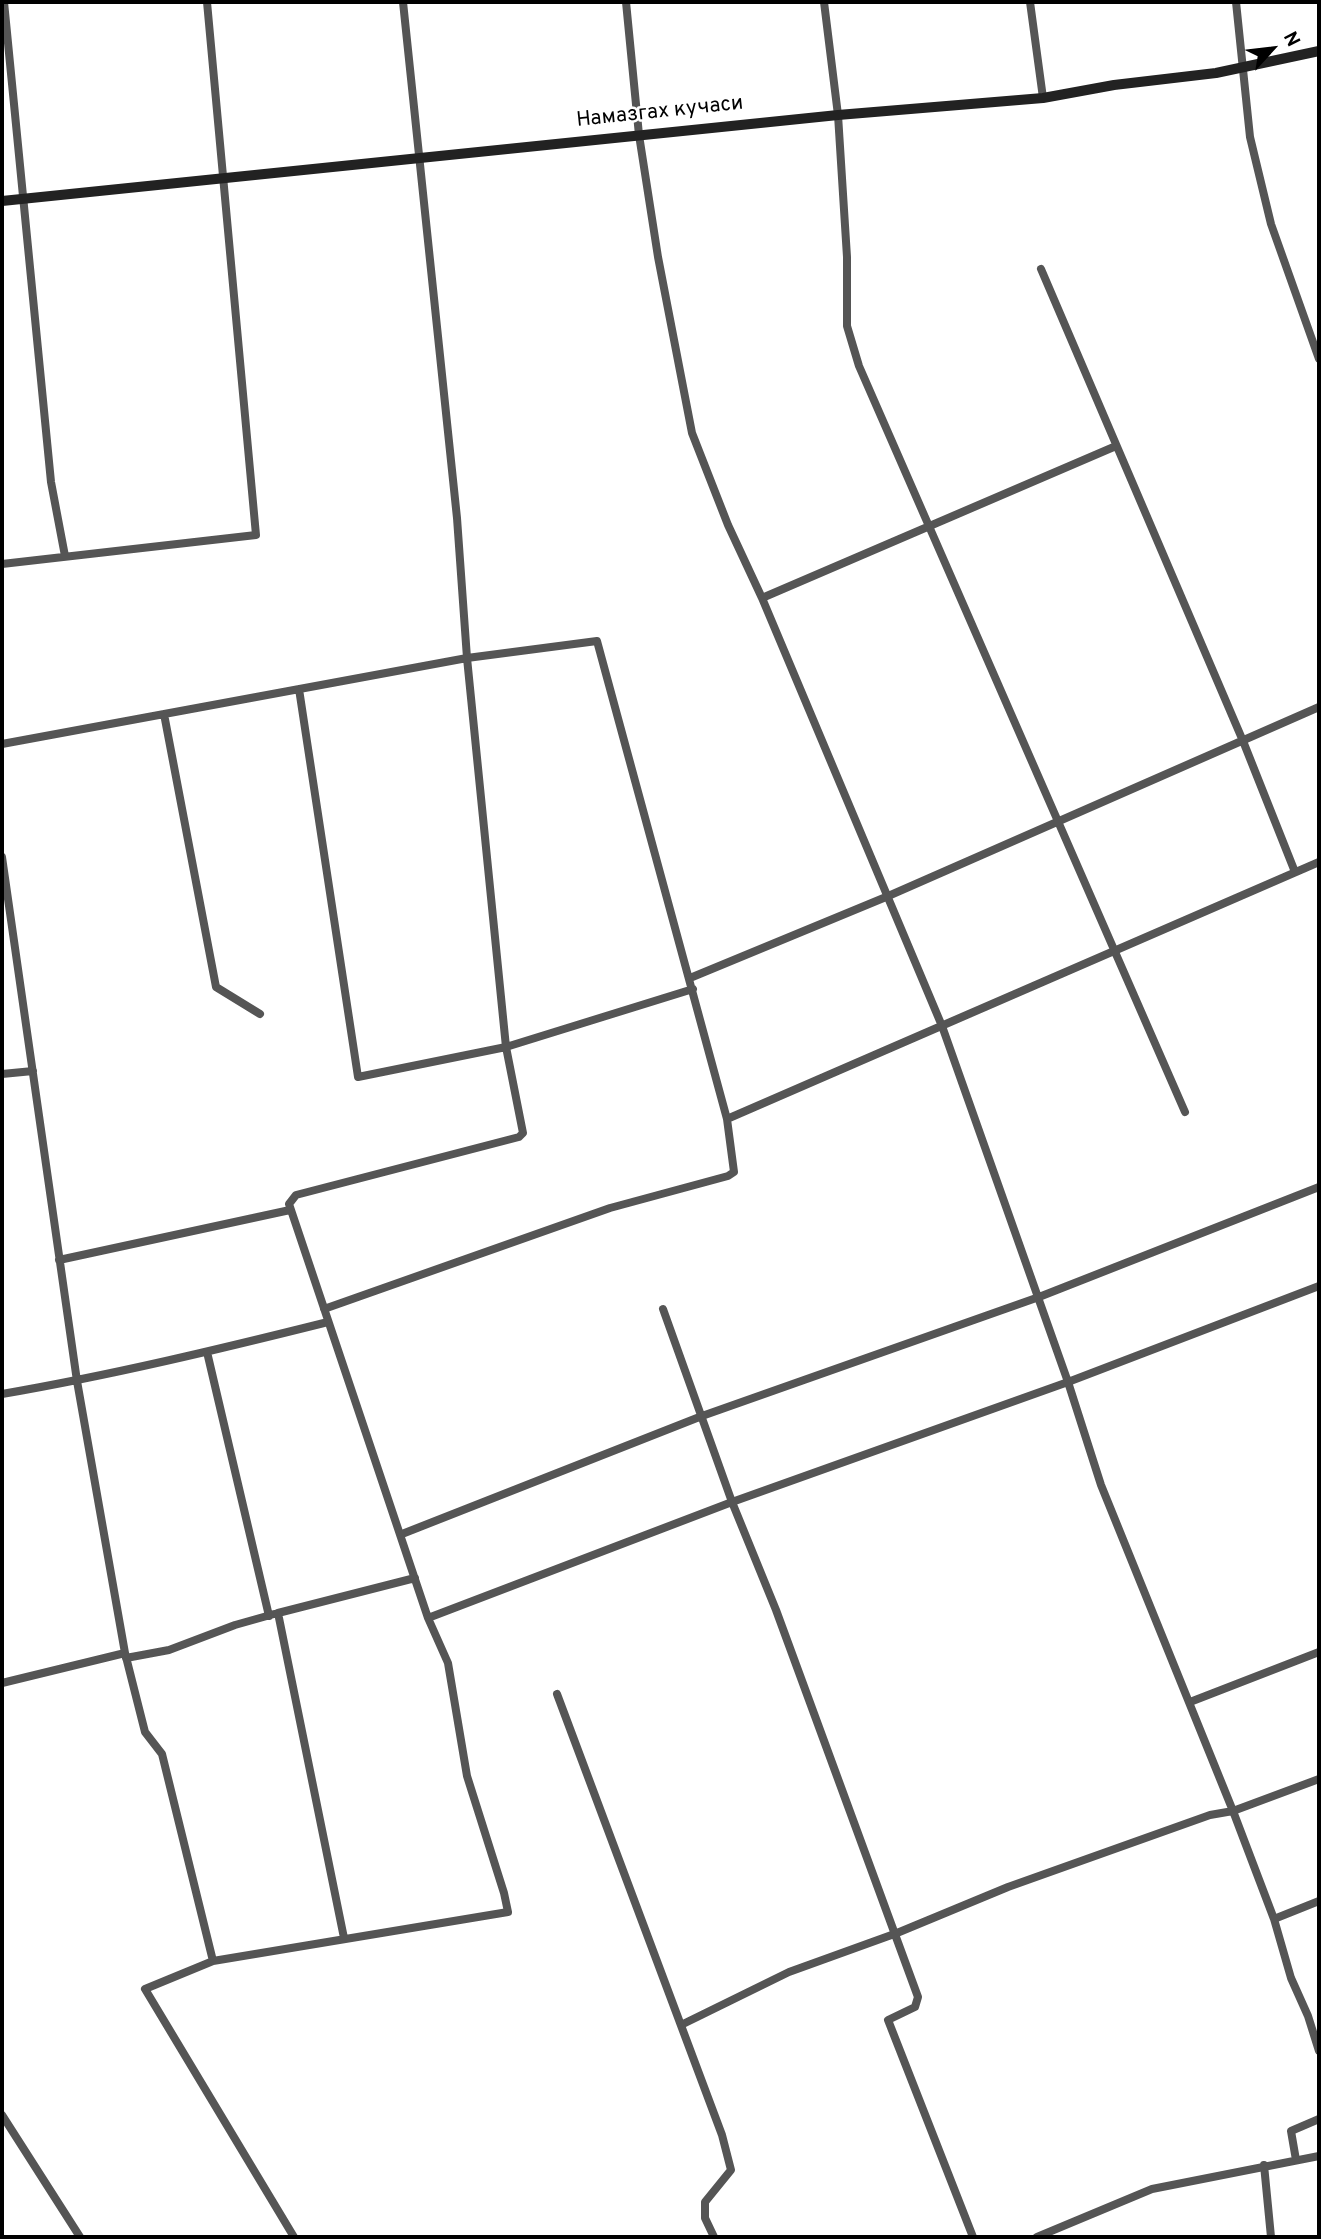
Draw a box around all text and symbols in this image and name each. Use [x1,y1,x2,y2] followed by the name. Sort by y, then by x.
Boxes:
[1237,14,1307,84] north arrow
[1277,28,1305,51] text: N
[575,92,745,134] street label: Намазгах кучаси

